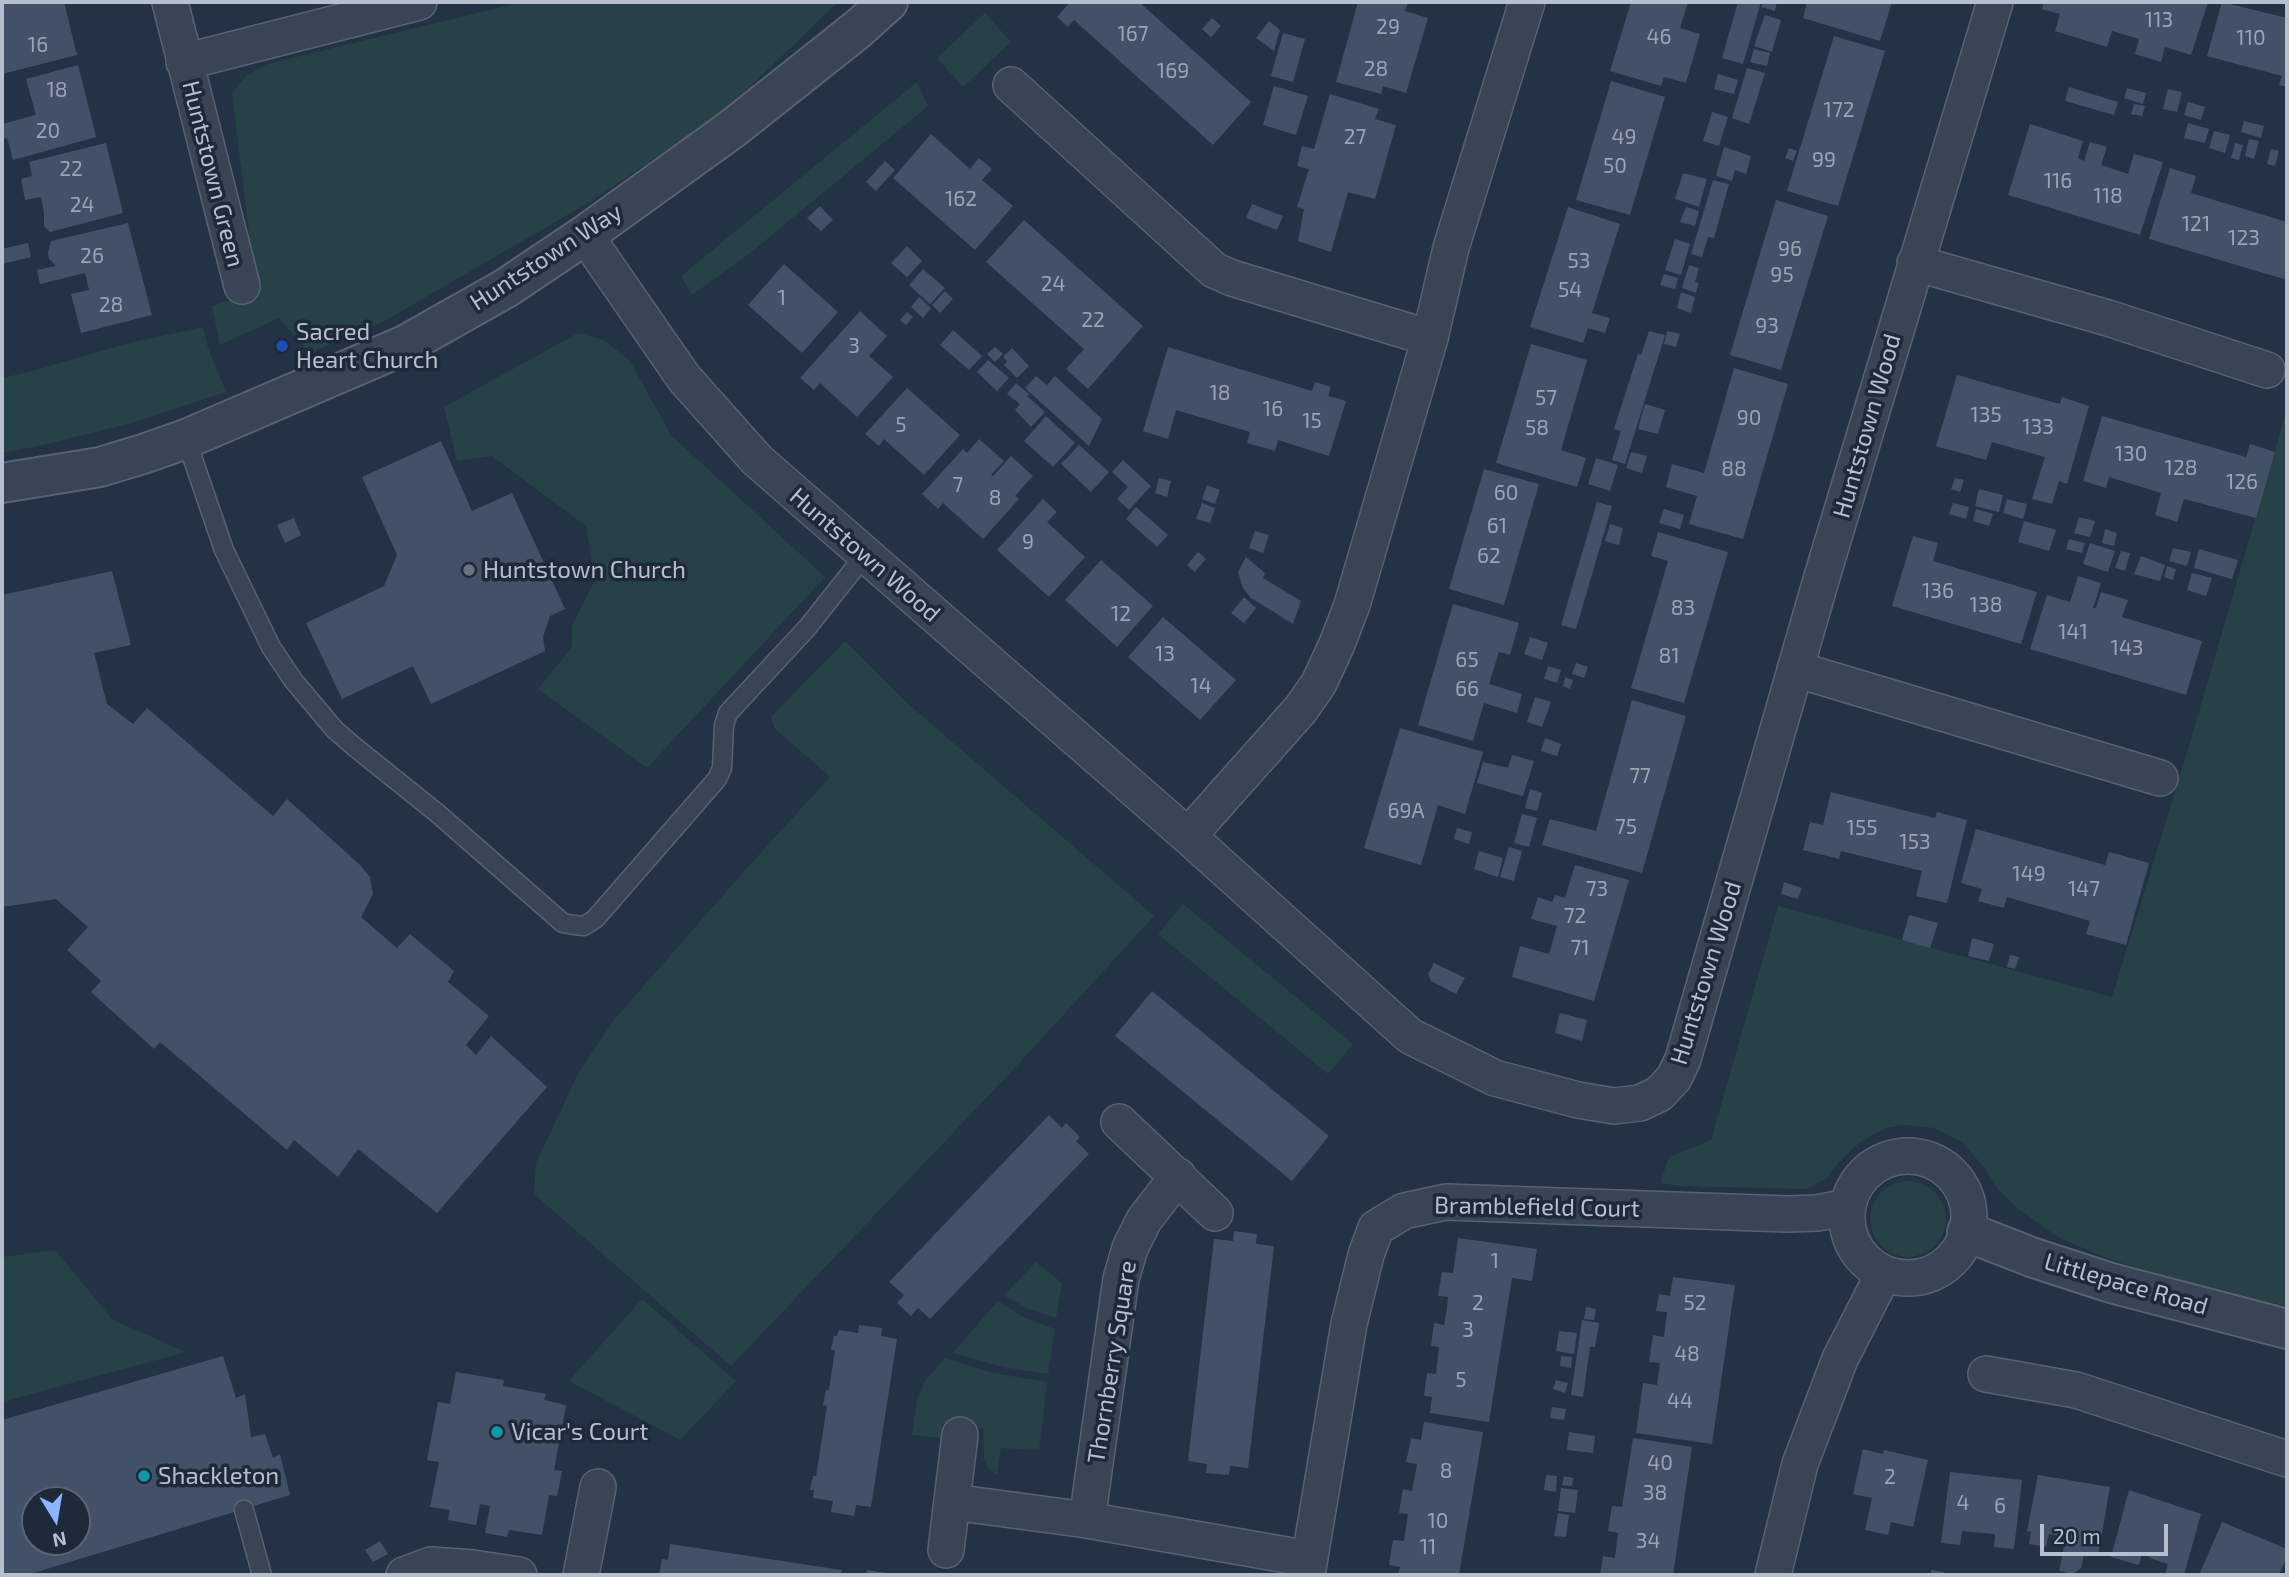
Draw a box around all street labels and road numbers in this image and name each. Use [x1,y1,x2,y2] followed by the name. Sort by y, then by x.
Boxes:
[176,78,250,270] street label: Huntstown Green
[465,197,627,317] street label: Huntstown Way
[1827,331,1907,521] street label: Huntstown Wood
[784,482,946,628] street label: Huntstown Wood
[1664,878,1748,1068] street label: Huntstown Wood
[1434,1191,1640,1223] street label: Bramblefield Court
[2041,1247,2211,1321] street label: Littlepace Road
[1082,1258,1142,1466] street label: Thornberry Square

